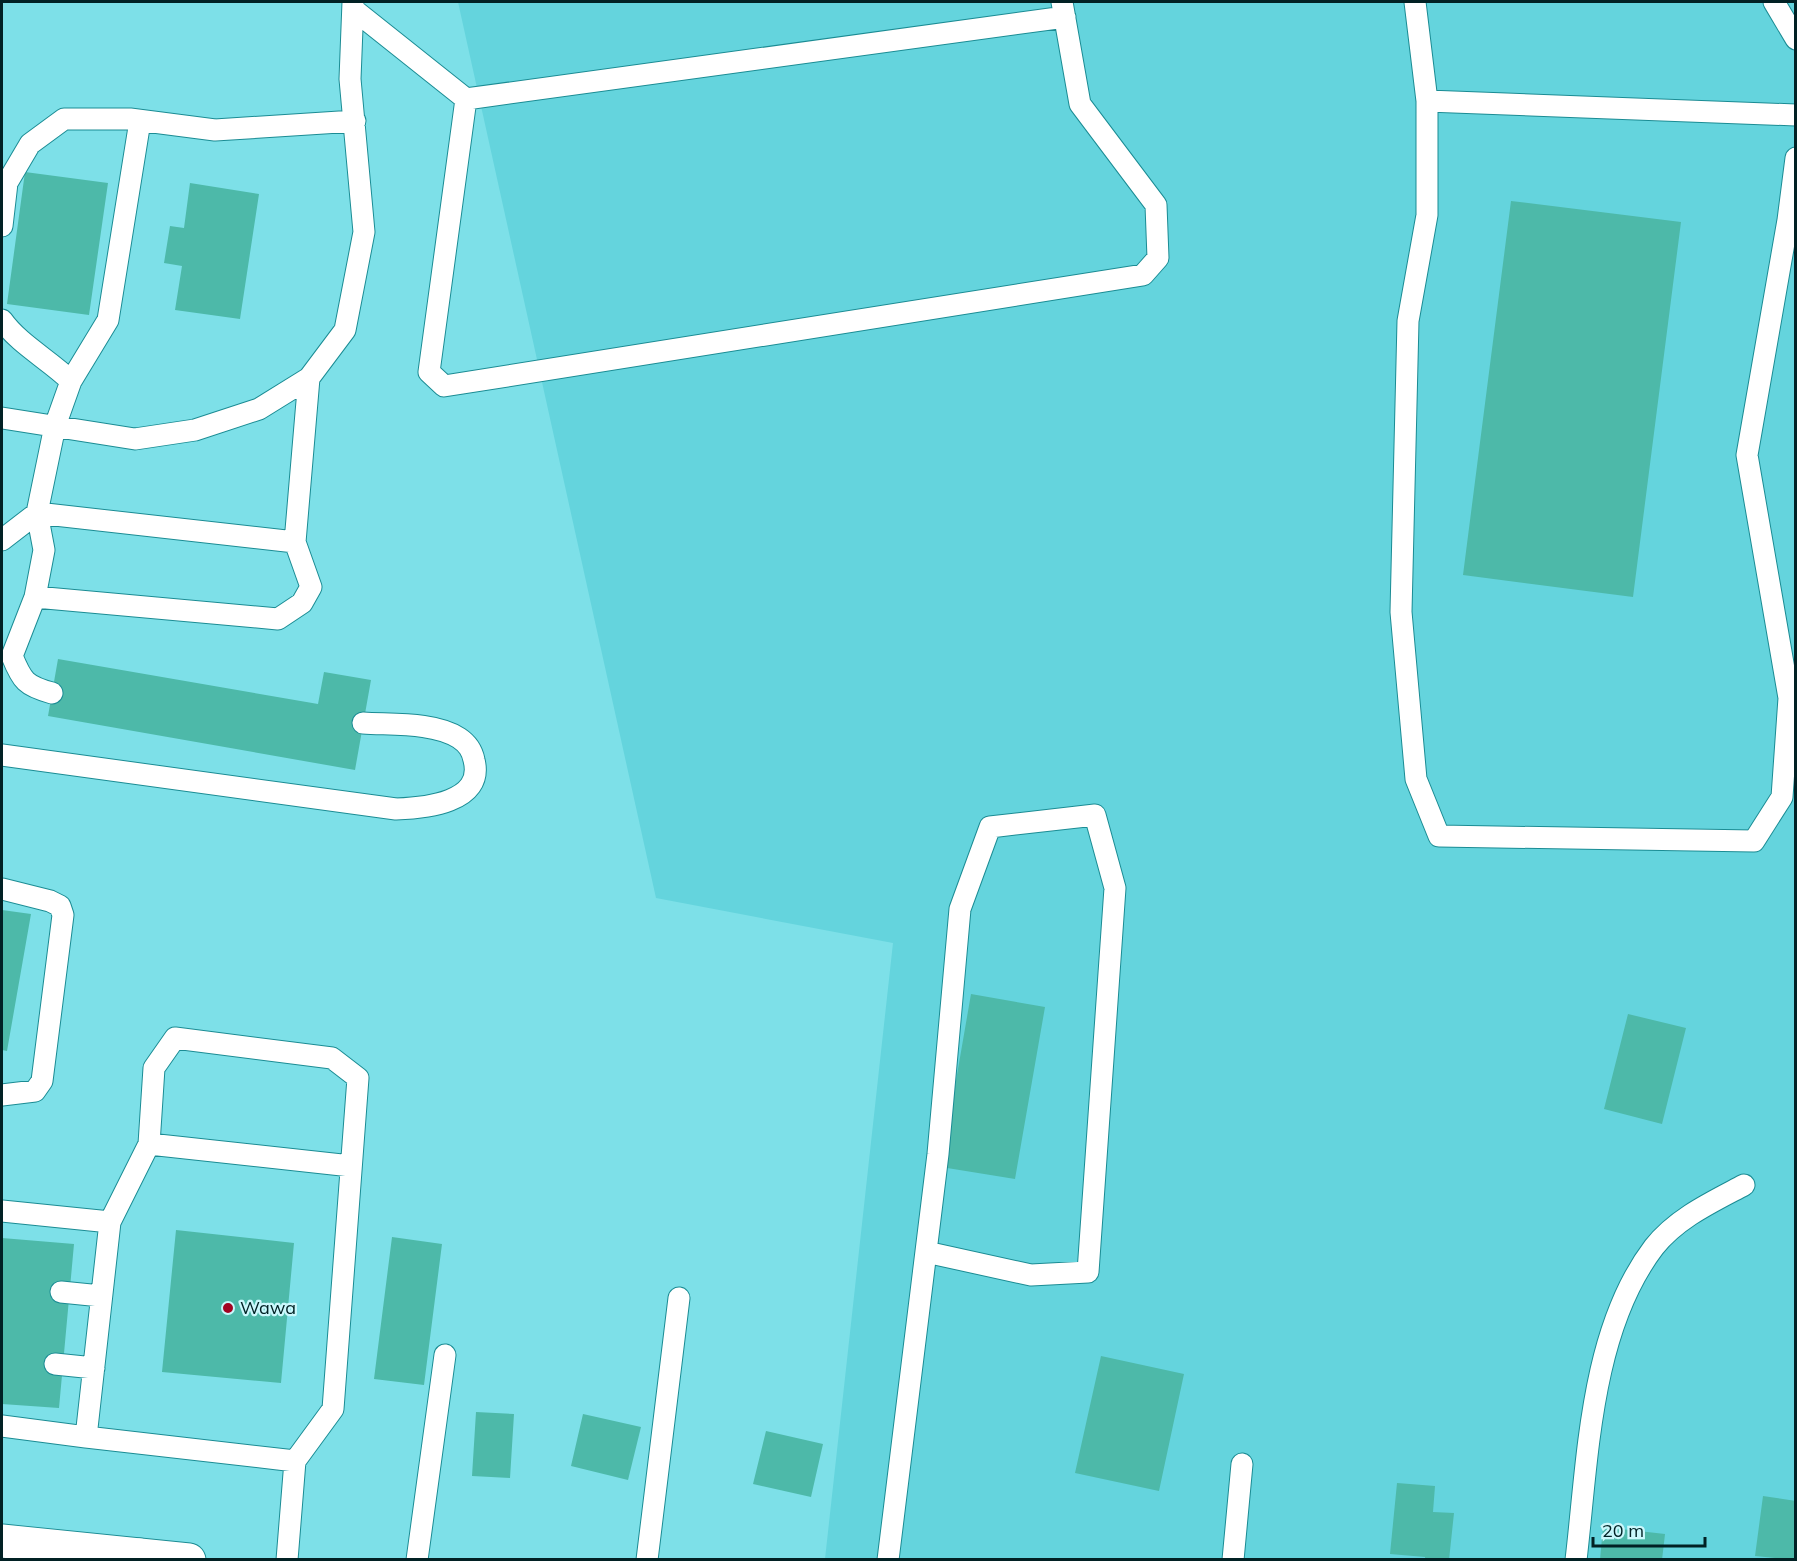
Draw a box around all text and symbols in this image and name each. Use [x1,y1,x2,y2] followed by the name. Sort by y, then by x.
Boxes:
[240,1296,296,1319] place label: Wawa
[221,1301,235,1315] marker: Wawa
[1593,1510,1706,1548] scale bar
[1602,1519,1644,1542] text: 20 m

